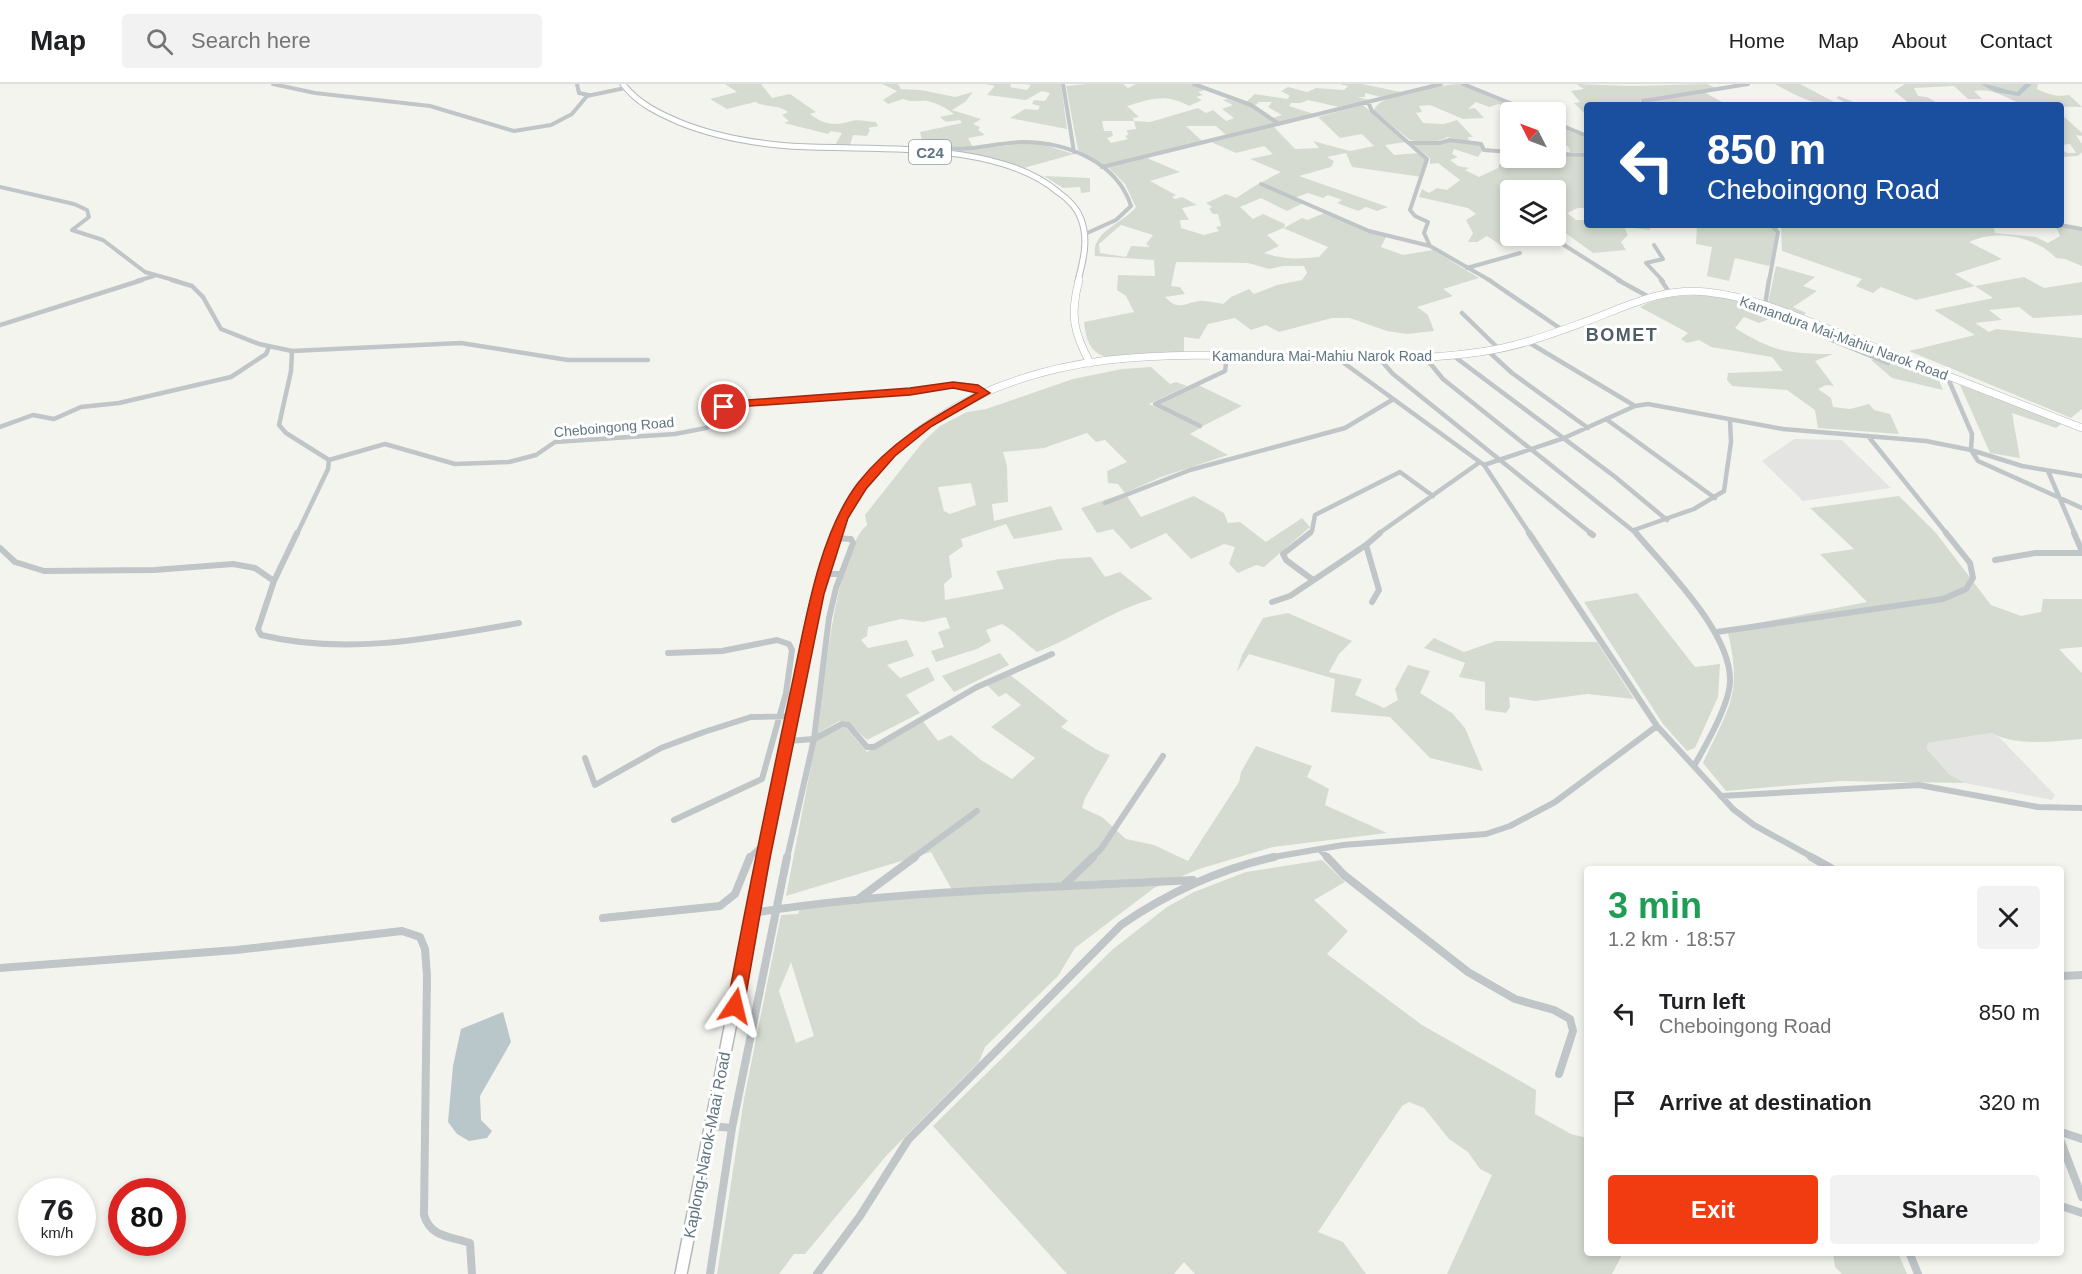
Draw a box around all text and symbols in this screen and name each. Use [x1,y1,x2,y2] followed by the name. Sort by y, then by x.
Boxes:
[122,14,542,68] search box
[30,25,86,56] text: Map
[143,25,176,58] icon: search
[191,28,311,53] text: Search here
[1729,29,1785,52] text: Home
[1818,29,1859,52] text: Map
[1892,29,1947,52] text: About
[1980,29,2052,52] text: Contact
[1500,102,1566,168] north arrow
[1500,102,1566,246] map controls
[1608,126,1686,204] icon: left
[1707,126,1826,173] text: 850 m
[909,140,951,164] road number: C24
[1707,175,1940,205] text: Cheboingong Road
[1500,180,1566,246] button: layers
[1738,293,1950,383] street label: Kamandura Mai-Mahiu Narok Road
[1586,325,1658,345] district label: BOMET
[1212,348,1432,364] street label: Kamandura Mai-Mahiu Narok Road
[698,381,749,432] pin
[707,390,740,423] icon: arrive
[553,414,675,440] street label: Cheboingong Road
[1608,885,1702,926] text: 3 min
[1977,886,2040,949] button: close
[1608,928,1736,950] text: 1.2 km · 18:57
[703,974,767,1038] position arrow
[1659,989,1745,1014] text: Turn left
[1608,997,1641,1030] icon: left
[1979,1000,2040,1025] text: 850 m
[1659,1015,1831,1037] text: Cheboingong Road
[681,1050,733,1240] street label: Kaplong-Narok-Maai Road
[1608,1087,1641,1120] icon: arrive
[1659,1090,1872,1115] text: Arrive at destination
[1979,1090,2040,1115] text: 320 m
[1608,1175,1818,1244] button: Exit
[1830,1175,2040,1244] button: Share
[108,1178,186,1256] speed limit sign: 80
[40,1193,74,1226] text: 76
[41,1224,73,1241] text: km/h

